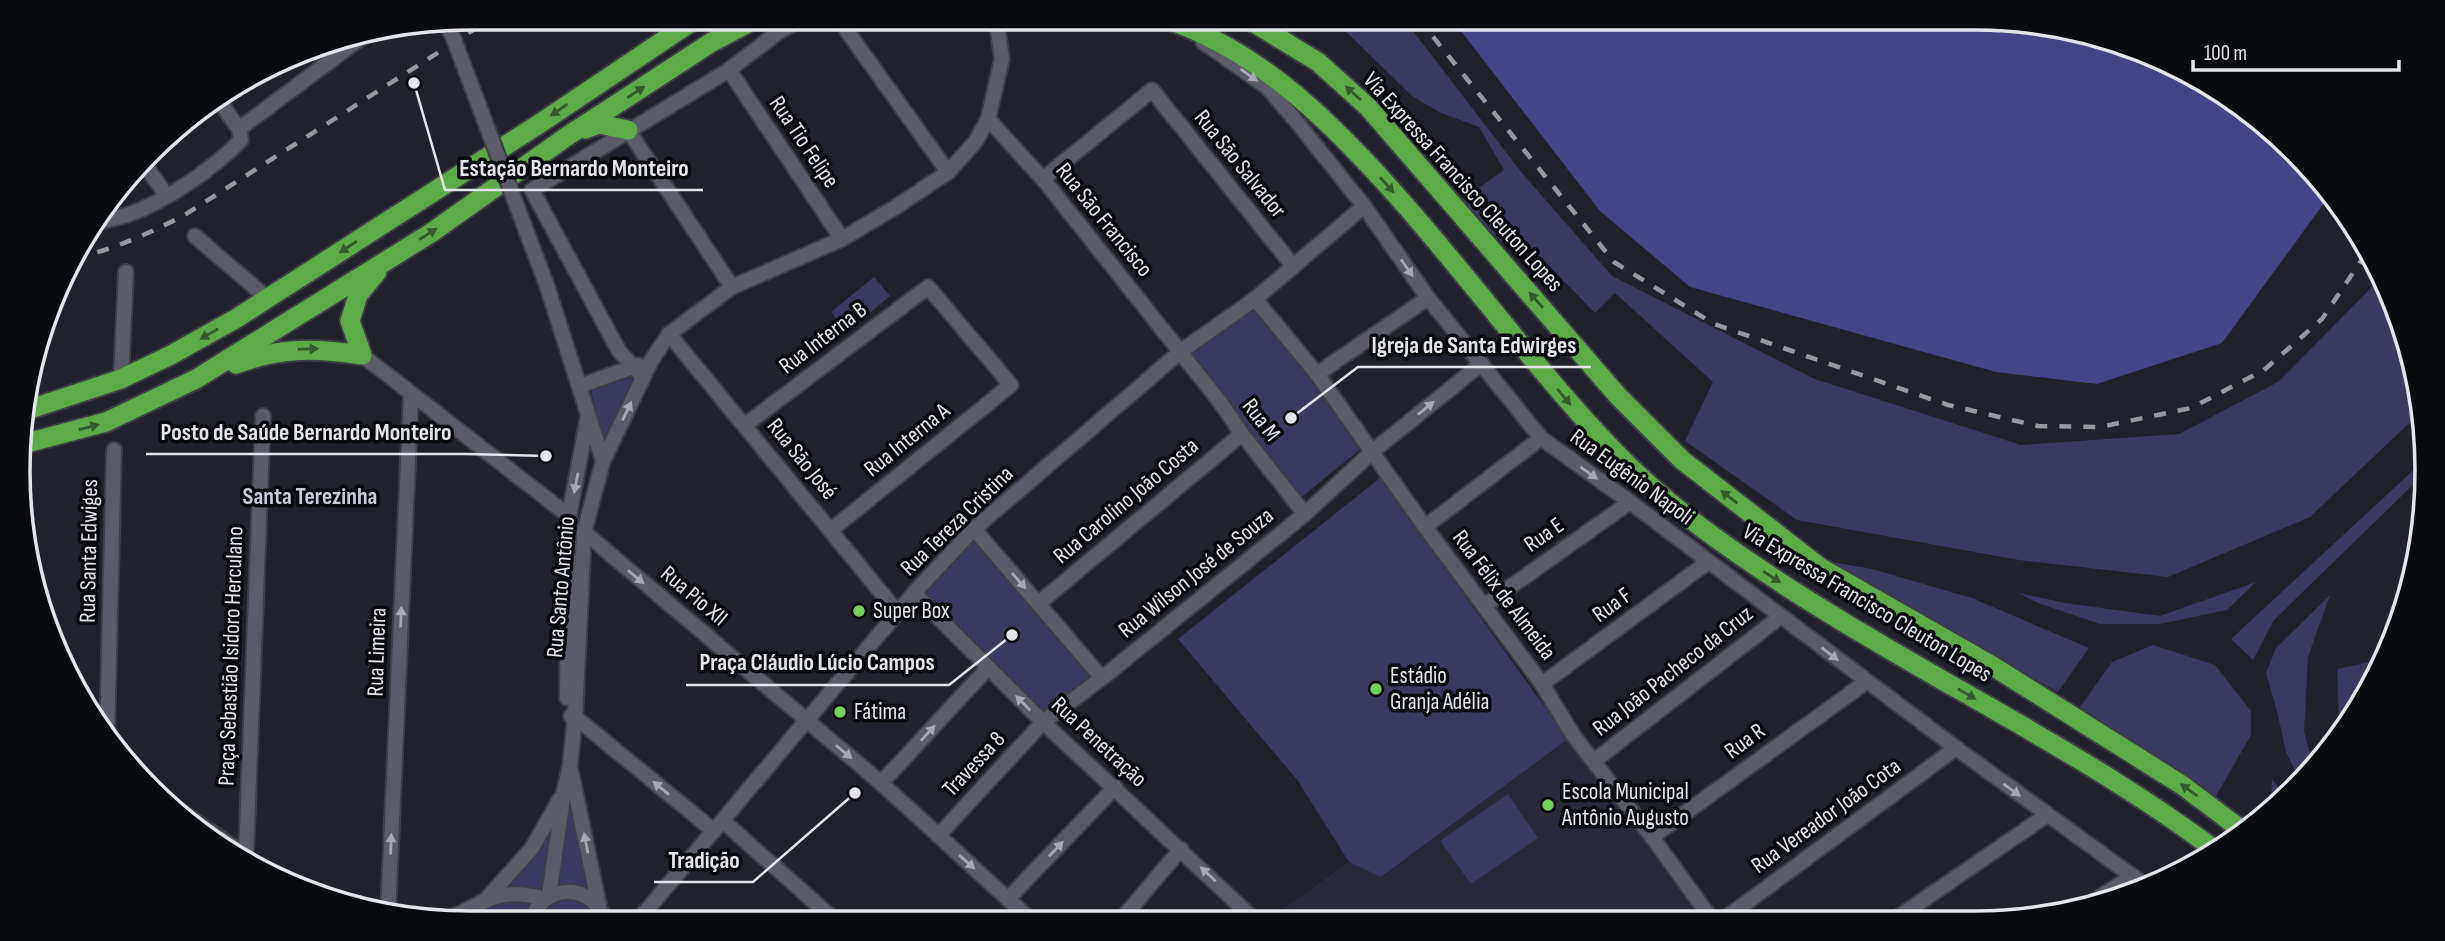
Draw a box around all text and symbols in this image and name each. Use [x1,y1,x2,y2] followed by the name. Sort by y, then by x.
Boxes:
[2193,28,2400,72] scale bar
[2204,41,2247,66] text: 100 m
[1357,67,1569,297] street label: Via Expressa Francisco Cleuton Lopes
[1240,68,1258,82] one-way arrow
[627,85,645,99] one-way arrow
[1344,85,1362,101] one-way arrow
[763,91,845,193] street label: Rua Tio Felipe
[550,103,568,117] one-way arrow
[1188,104,1292,224] street label: Rua São Salvador
[445,145,703,190] callout: Estação Bernardo Monteiro
[459,154,689,183] text: Estação Bernardo Monteiro
[1049,157,1159,283] street label: Rua São Francisco
[1379,176,1395,194] one-way arrow
[419,227,437,241] one-way arrow
[338,240,357,253] one-way arrow
[1400,259,1414,277] one-way arrow
[1528,291,1544,309] one-way arrow
[774,296,872,380] street label: Rua Interna B
[1358,322,1591,367] callout: Igreja de Santa Edwirges
[199,328,219,340] one-way arrow
[1372,331,1576,360] text: Igreja de Santa Edwirges
[298,343,320,355] one-way arrow
[1557,387,1572,405] one-way arrow
[1236,393,1286,447] street label: Rua M
[858,397,956,483] street label: Rua Interna A
[621,401,633,421] one-way arrow
[1416,401,1434,416] one-way arrow
[146,409,465,454] callout: Posto de Saúde Bernardo Monteiro
[761,413,843,505] street label: Rua São José
[161,418,451,447] text: Posto de Saúde Bernardo Monteiro
[78,421,100,432] one-way arrow
[1565,423,1699,531] street label: Rua Eugênio Napoli
[1048,432,1204,570] street label: Rua Carolino João Costa
[895,460,1019,582] street label: Rua Tereza Cristina
[1580,466,1598,480] one-way arrow
[570,472,581,494] one-way arrow
[74,479,104,623] street label: Rua Santa Edwiges
[243,482,377,511] district label: Santa Terezinha
[1720,490,1738,504] one-way arrow
[1113,502,1279,644] street label: Rua Wilson José de Souza
[1519,511,1569,559] street label: Rua E
[541,515,581,659] street label: Rua Santo Antônio
[1737,517,1997,689] street label: Via Expressa Francisco Cleuton Lopes
[1446,525,1562,665] street label: Rua Félix de Almeida
[212,526,250,786] street label: Praça Sebastião Isidoro Herculano
[655,560,733,632] street label: Rua Pio XII
[628,569,645,584] one-way arrow
[1762,571,1782,584] one-way arrow
[1011,572,1026,589] one-way arrow
[1587,581,1637,629] street label: Rua F
[873,597,950,625] place label: Super Box
[1587,600,1759,742] street label: Rua João Pacheco da Cruz
[851,603,867,619] marker: Super Box
[395,606,406,628] one-way arrow
[361,607,393,697] street label: Rua Limeira
[686,640,949,685] callout: Praça Cláudio Lúcio Campos
[1820,646,1838,661] one-way arrow
[699,648,935,677] text: Praça Cláudio Lúcio Campos
[1390,662,1489,716] place label: Estádio Granja Adélia
[1368,681,1384,697] marker: Estádio Granja Adélia
[1958,688,1977,700] one-way arrow
[1046,691,1152,793] street label: Rua Penetração
[1015,695,1032,711] one-way arrow
[854,698,906,726] place label: Fátima
[832,704,848,720] marker: Fátima
[1719,717,1771,765] street label: Rua R
[919,725,935,742] one-way arrow
[937,725,1011,803] street label: Travessa 8
[835,744,852,759] one-way arrow
[1746,752,1906,880] street label: Rua Vereador João Cota
[1561,778,1689,832] place label: Escola Municipal Antônio Augusto
[653,780,671,795] one-way arrow
[2003,783,2021,797] one-way arrow
[2179,783,2198,797] one-way arrow
[1540,797,1556,813] marker: Escola Municipal Antônio Augusto
[581,832,592,854] one-way arrow
[386,833,397,855] one-way arrow
[654,837,753,882] callout: Tradição
[1047,841,1063,858] one-way arrow
[668,846,740,875] text: Tradição
[959,854,976,869] one-way arrow
[1199,866,1217,882] one-way arrow

